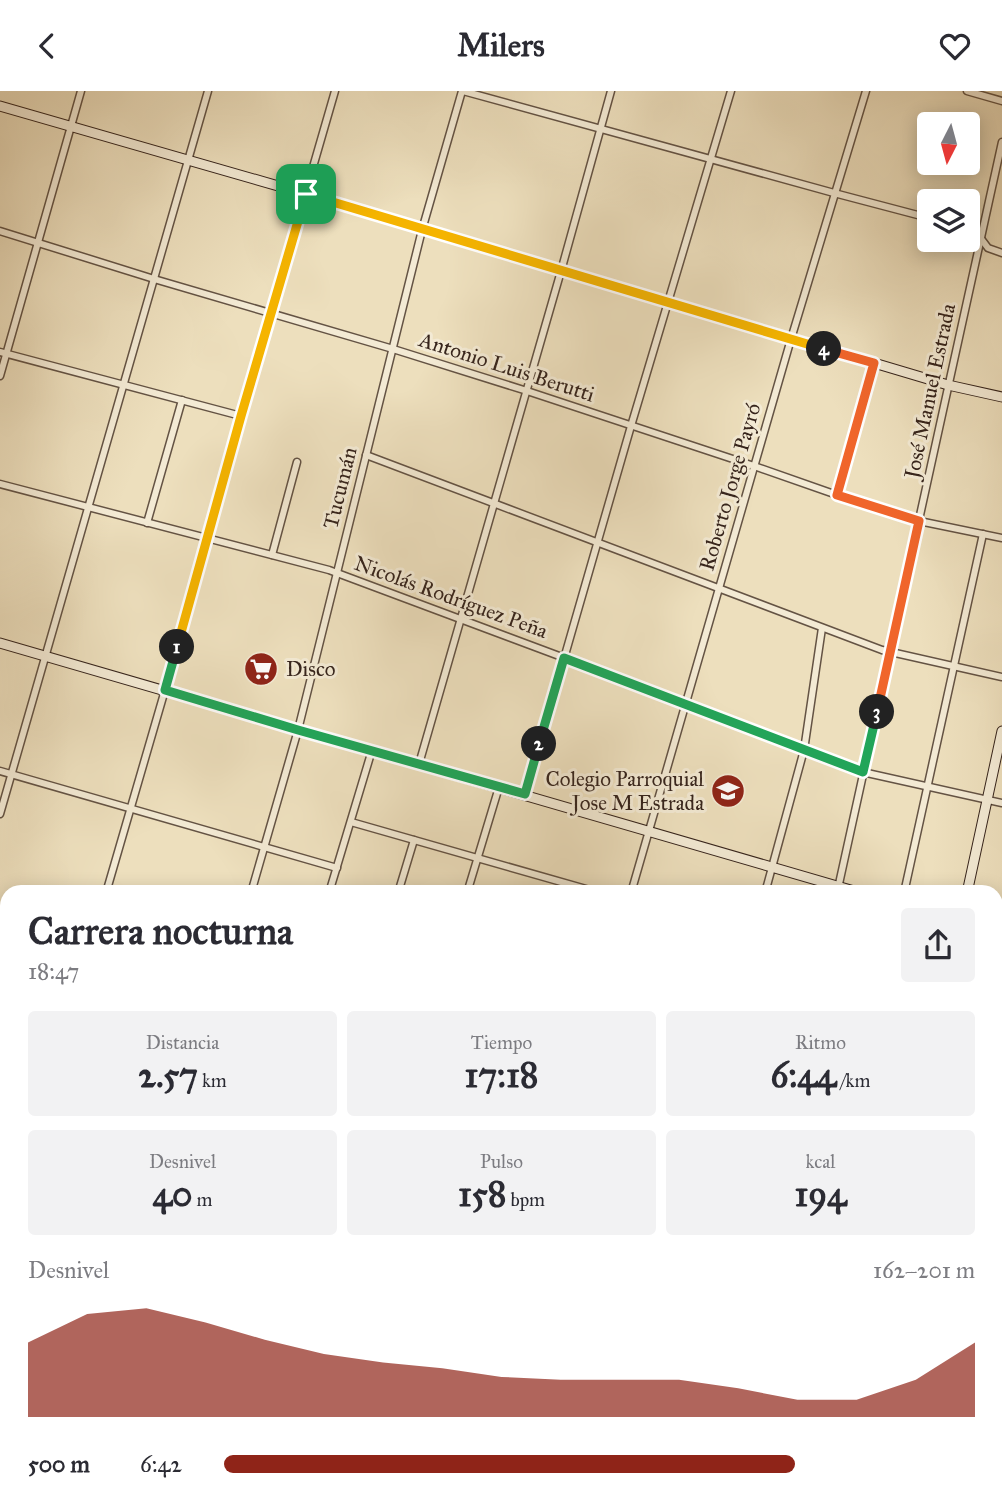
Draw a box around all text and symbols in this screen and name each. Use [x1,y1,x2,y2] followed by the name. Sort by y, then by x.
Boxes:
[457,26,545,65] text: Milers
[28,27,66,65] icon: back
[936,27,974,65] icon: heart
[917,112,980,175] north arrow
[917,112,980,252] map controls
[276,164,336,224] pin
[287,175,325,213] icon: arrive
[917,189,980,252] button: layers
[898,301,961,483] street label: José Manuel Estrada
[415,326,598,408] street label: Antonio Luis Berutti
[806,331,842,367] pin: 4
[818,337,829,360] text: 4
[694,400,766,574] street label: Roberto Jorge Payró
[317,444,363,532] street label: Tucumán
[351,550,551,644] street label: Nicolás Rodríguez Peña
[160,629,194,665] pin: 1
[173,635,180,658] text: 1
[242,650,280,688] supermarket icon: Disco
[286,656,336,682] place label: Disco
[860,695,894,729] pin: 3
[873,700,880,723] text: 3
[522,727,556,761] pin: 2
[534,732,543,755] text: 2
[546,766,704,816] place label: Colegio Parroquial Jose M Estrada
[709,772,747,810] school or university icon: Colegio Parroquial Jose M Estrada
[28,908,293,954] text: Carrera nocturna
[901,908,975,982] button: share
[28,957,79,985] text: 18:47
[146,1031,219,1054] text: Distancia
[471,1031,532,1054] text: Tiempo
[795,1031,846,1054] text: Ritmo
[138,1054,198,1097] text: 2.57
[465,1054,538,1097] text: 17:18
[771,1054,836,1097] text: 6:44
[198,1069,227,1092] text: km
[836,1069,870,1092] text: /km
[149,1150,216,1173] text: Desnivel
[480,1150,523,1173] text: Pulso
[806,1150,835,1173] text: kcal
[153,1173,192,1216] text: 40
[458,1173,506,1216] text: 158
[795,1173,846,1216] text: 194
[192,1188,212,1211] text: m
[506,1188,545,1211] text: bpm
[28,1256,109,1284] text: Desnivel
[873,1256,975,1284] text: 162–201 m
[28,1450,90,1478] text: 500 m
[140,1450,182,1478] text: 6:42

